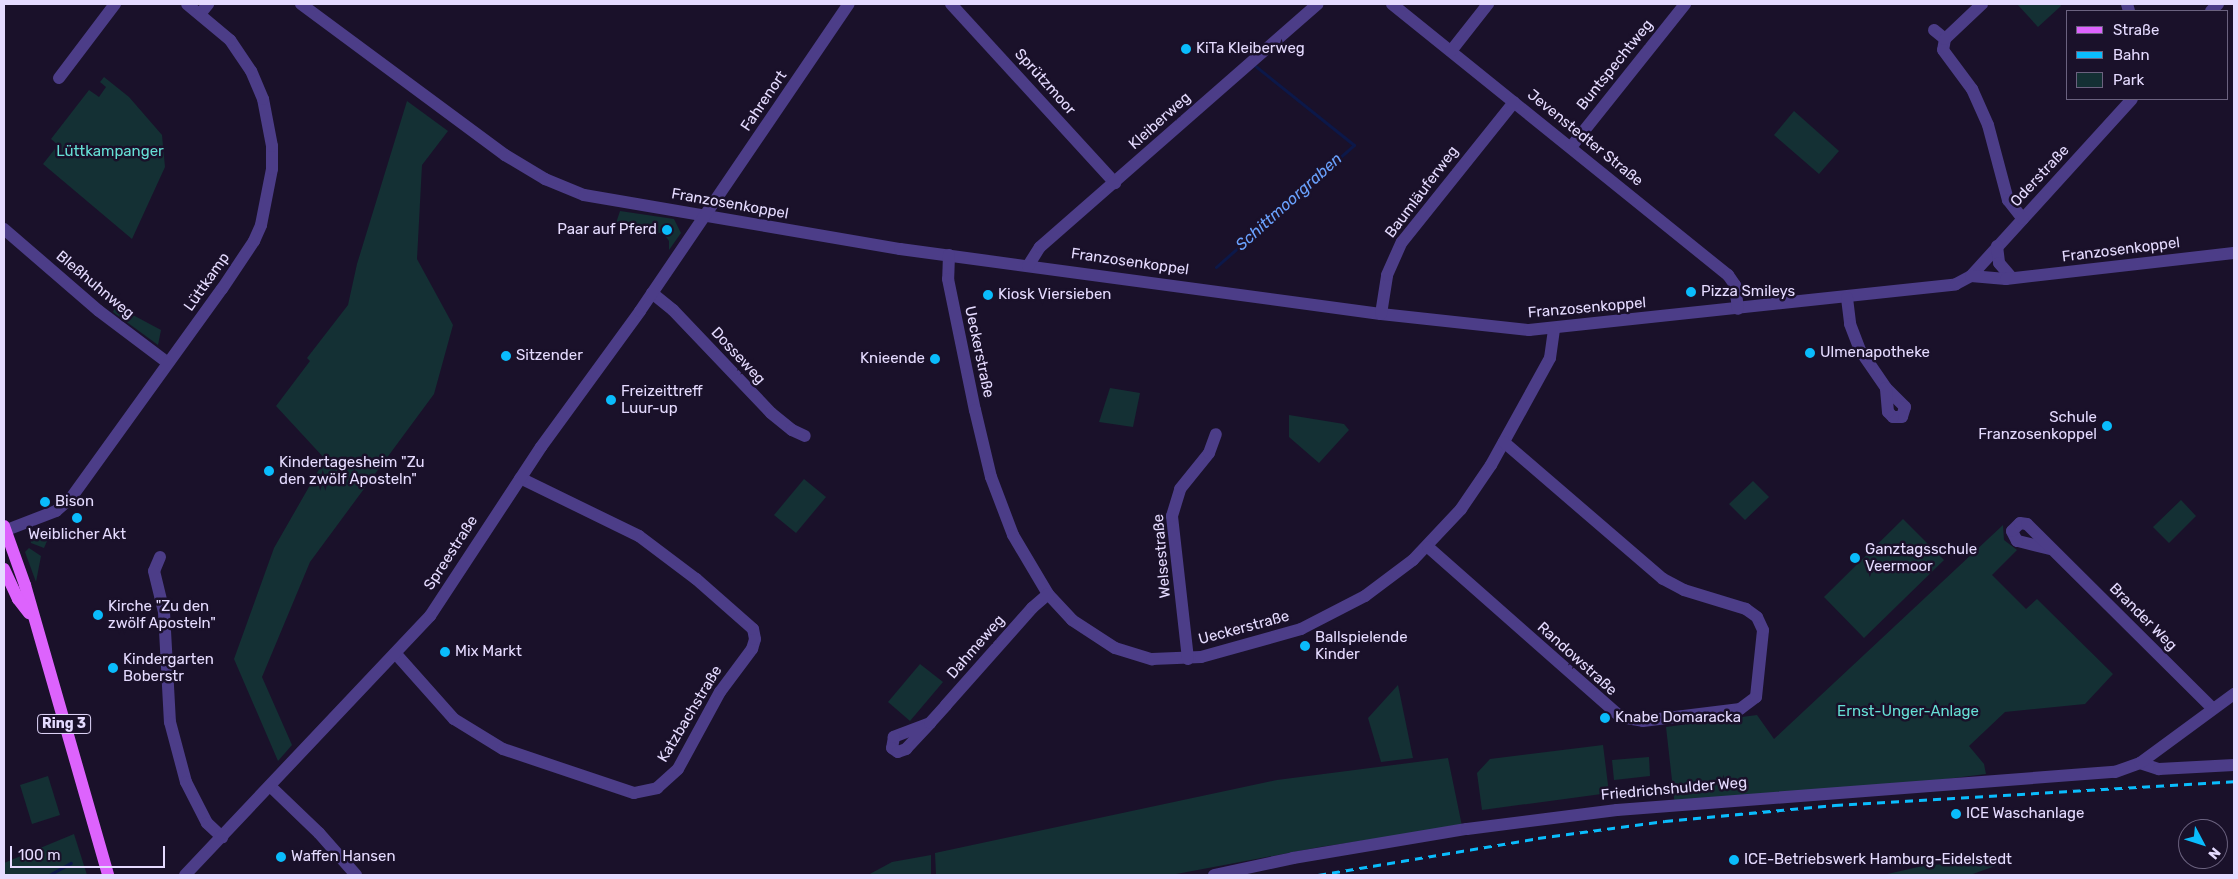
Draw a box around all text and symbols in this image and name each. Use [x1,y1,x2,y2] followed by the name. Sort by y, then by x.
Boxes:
[2066,10,2228,100] legend
[1573,16,1657,114] street label: Buntspechtweg
[2113,21,2159,39] text: Straße
[1196,40,1305,58] place label: KiTa Kleiberweg
[1180,43,1192,55] marker: KiTa Kleiberweg
[1011,45,1079,119] street label: Sprützmoor
[2113,46,2150,64] text: Bahn
[737,67,791,135] street label: Fahrenort
[2113,71,2144,89] text: Park
[1523,86,1647,190] street label: Jevenstedter Straße
[1125,89,1195,153] street label: Kleiberweg
[2007,141,2073,211] street label: Oderstraße
[1382,142,1462,242] street label: Baumläuferweg
[56,143,164,161] park label: Lüttkampanger
[1232,149,1346,255] water label: Schittmoorgraben
[670,185,790,223] street label: Franzosenkoppel
[557,221,657,239] place label: Paar auf Pferd
[661,224,673,236] marker: Paar auf Pferd
[2061,234,2181,266] street label: Franzosenkoppel
[1070,245,1190,279] street label: Franzosenkoppel
[52,247,138,323] street label: Bleßhuhnweg
[180,249,234,315] street label: Lüttkamp
[1701,283,1795,301] place label: Pizza Smileys
[998,286,1112,304] place label: Kiosk Viersieben
[1685,286,1697,298] marker: Pizza Smileys
[982,289,994,301] marker: Kiosk Viersieben
[1527,294,1647,322] street label: Franzosenkoppel
[961,305,997,399] street label: Ueckerstraße
[707,324,769,388] street label: Dosseweg
[1820,344,1930,362] place label: Ulmenapotheke
[516,347,583,365] place label: Sitzender
[1804,347,1816,359] marker: Ulmenapotheke
[500,350,512,362] marker: Sitzender
[860,350,925,368] place label: Knieende
[929,353,941,365] marker: Knieende
[621,382,703,417] place label: Freizeittreff Luur-up
[605,394,617,406] marker: Freizeittreff Luur-up
[1978,408,2097,443] place label: Schule Franzosenkoppel
[2101,420,2113,432] marker: Schule Franzosenkoppel
[279,453,424,488] place label: Kindertagesheim "Zu den zwölf Aposteln"
[263,465,275,477] marker: Kindertagesheim "Zu den zwölf Aposteln"
[55,493,94,511] place label: Bison
[39,496,51,508] marker: Bison
[71,512,83,524] marker: Weiblicher Akt
[420,512,482,594] street label: Spreestraße
[1149,513,1175,599] street label: Welsestraße
[28,526,126,544] place label: Weiblicher Akt
[1865,540,1977,575] place label: Ganztagsschule Veermoor
[1849,552,1861,564] marker: Ganztagsschule Veermoor
[2105,579,2181,655] street label: Brander Weg
[108,597,217,632] place label: Kirche "Zu den zwölf Aposteln"
[1197,607,1291,649] street label: Ueckerstraße
[92,609,104,621] marker: Kirche "Zu den zwölf Aposteln"
[943,611,1009,683] street label: Dahmeweg
[1533,619,1621,699] street label: Randowstraße
[1315,628,1408,663] place label: Ballspielende Kinder
[1299,640,1311,652] marker: Ballspielende Kinder
[455,643,522,661] place label: Mix Markt
[439,646,451,658] marker: Mix Markt
[123,650,214,685] place label: Kindergarten Boberstr
[107,662,119,674] marker: Kindergarten Boberstr
[654,662,726,766] street label: Katzbachstraße
[1837,703,1979,721] park label: Ernst-Unger-Anlage
[1615,709,1741,727] place label: Knabe Domaracka
[36,712,92,736] road number: Ring 3
[1599,712,1611,724] marker: Knabe Domaracka
[1600,774,1748,804] street label: Friedrichshulder Weg
[1966,805,2085,823] place label: ICE Waschanlage
[1950,808,1962,820] marker: ICE Waschanlage
[2178,819,2228,869] north arrow
[12,836,168,868] scale bar
[2204,844,2224,863] text: N
[18,846,60,864] text: 100 m
[291,848,395,866] place label: Waffen Hansen
[275,851,287,863] marker: Waffen Hansen
[1744,851,2012,869] place label: ICE-Betriebswerk Hamburg-Eidelstedt
[1728,854,1740,866] marker: ICE-Betriebswerk Hamburg-Eidelstedt

